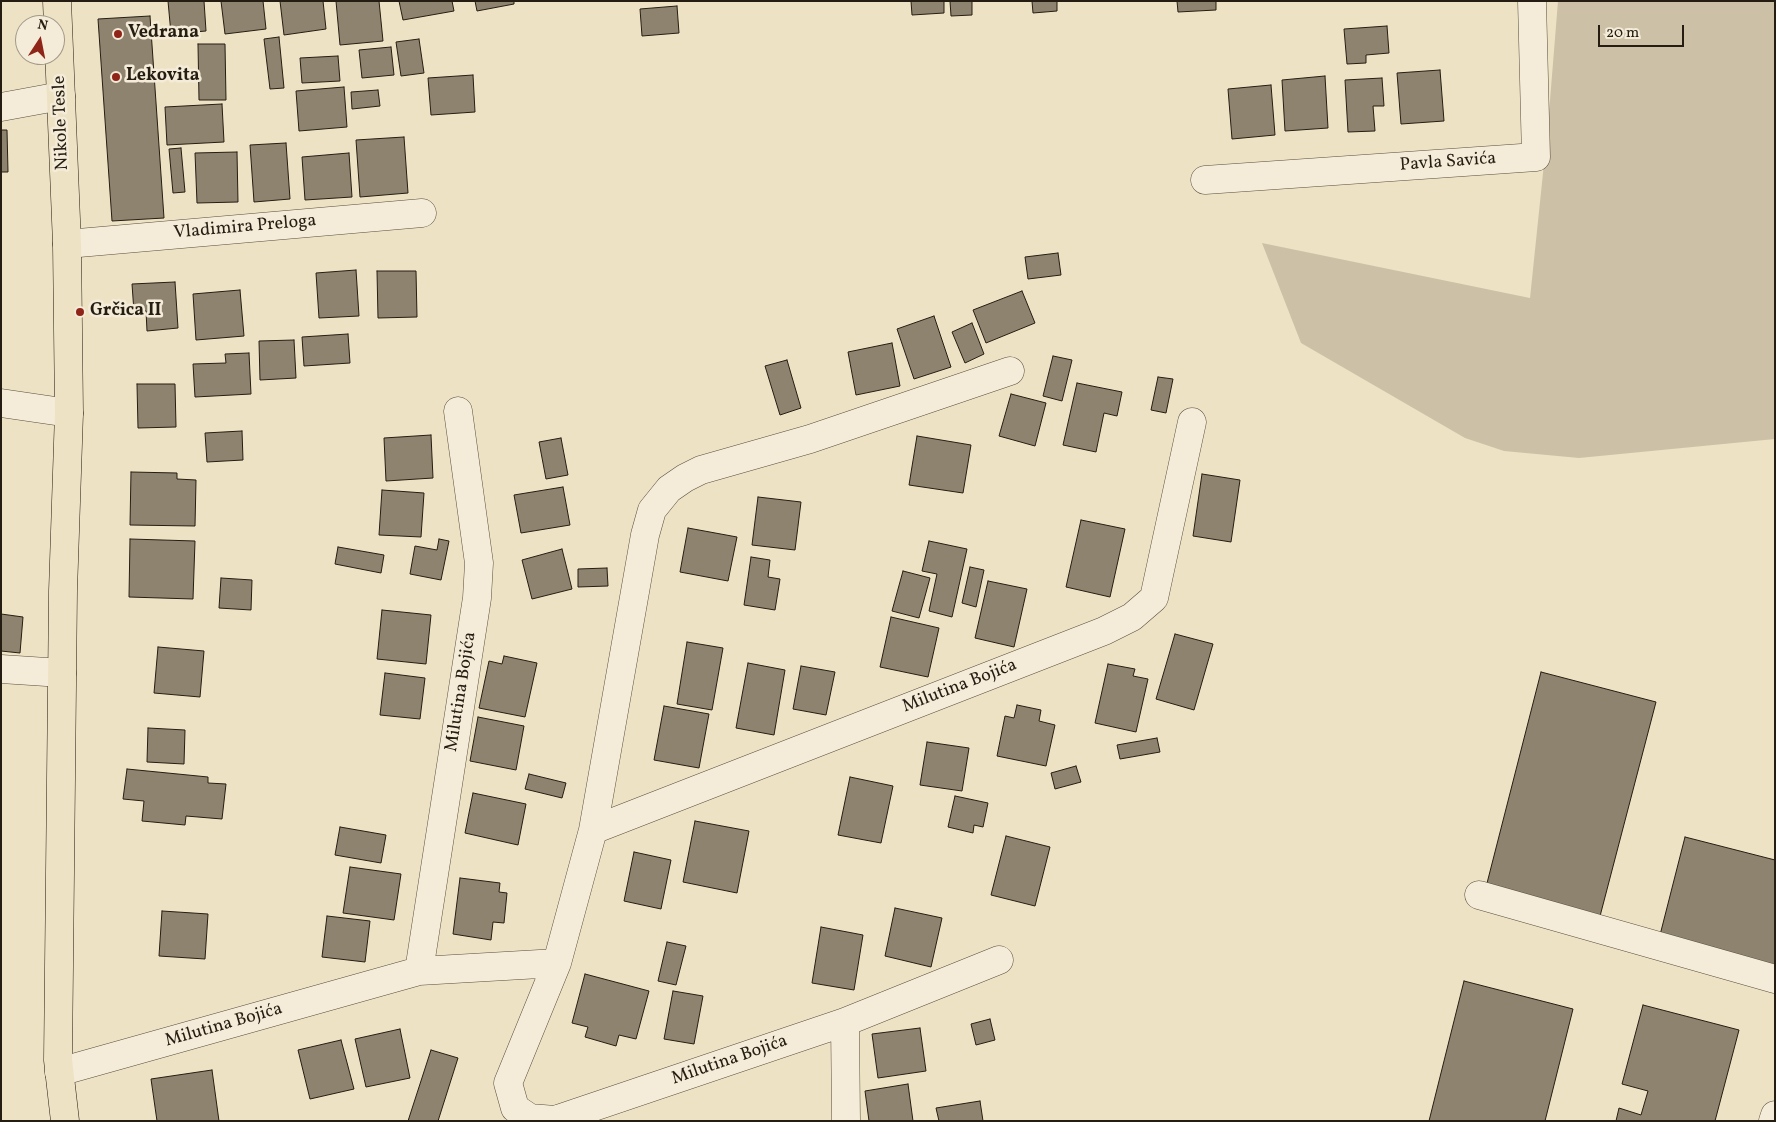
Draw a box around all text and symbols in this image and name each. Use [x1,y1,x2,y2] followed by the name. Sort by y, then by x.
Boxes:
[15,15,65,65] north arrow
[36,15,50,36] text: N
[1601,15,1687,47] scale bar
[128,23,199,45] place label: Vedrana
[1606,23,1639,44] text: 20 m
[112,28,124,40] marker: Vedrana
[126,66,200,88] place label: Lekovita
[110,71,122,83] marker: Lekovita
[50,75,74,171] street label: Nikole Tesle
[1399,149,1497,177] street label: Pavla Savića
[173,211,317,245] street label: Vladimira Preloga
[90,301,161,323] place label: Grčica II
[74,306,86,318] marker: Grčica II
[442,631,482,753] street label: Milutina Bojića
[900,655,1020,719] street label: Milutina Bojića
[163,999,285,1053] street label: Milutina Bojića
[669,1031,791,1091] street label: Milutina Bojića

